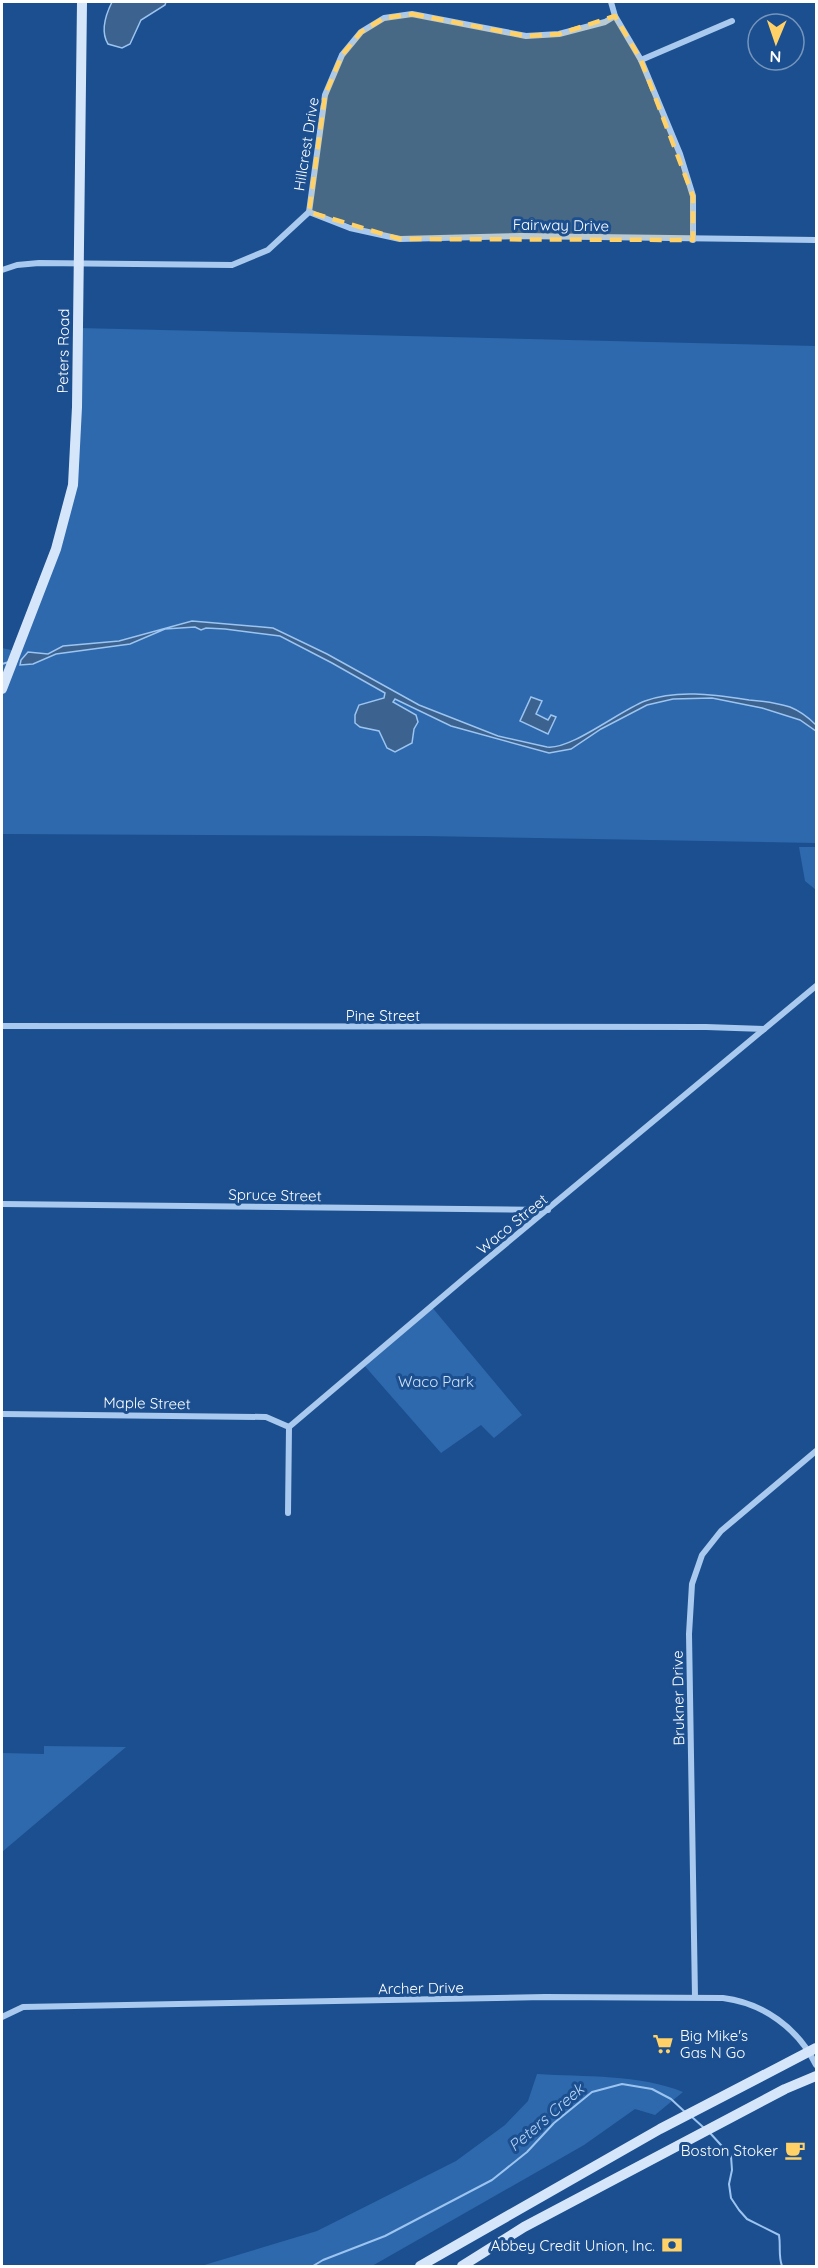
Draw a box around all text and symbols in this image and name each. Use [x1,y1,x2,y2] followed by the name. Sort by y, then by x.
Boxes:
[746,12,806,72] north arrow
[769,47,782,67] text: N
[289,96,323,192] street label: Hillcrest Drive
[513,215,609,235] street label: Fairway Drive
[53,308,73,394] street label: Peters Road
[346,1006,420,1025] street label: Pine Street
[228,1185,322,1205] street label: Spruce Street
[473,1190,551,1258] street label: Waco Street
[398,1372,474,1391] park label: Waco Park
[103,1393,191,1413] street label: Maple Street
[668,1650,688,1746] street label: Brukner Drive
[378,1978,464,1998] street label: Archer Drive
[680,2026,748,2062] place label: Big Mike's Gas N Go
[651,2032,675,2056] supermarket icon: Big Mike's Gas N Go
[504,2078,589,2155] water label: Peters Creek
[783,2138,807,2162] cafe icon: Boston Stoker
[681,2141,778,2160] place label: Boston Stoker
[660,2233,684,2257] bank icon: Abbey Credit Union, Inc.
[491,2236,655,2255] place label: Abbey Credit Union, Inc.

